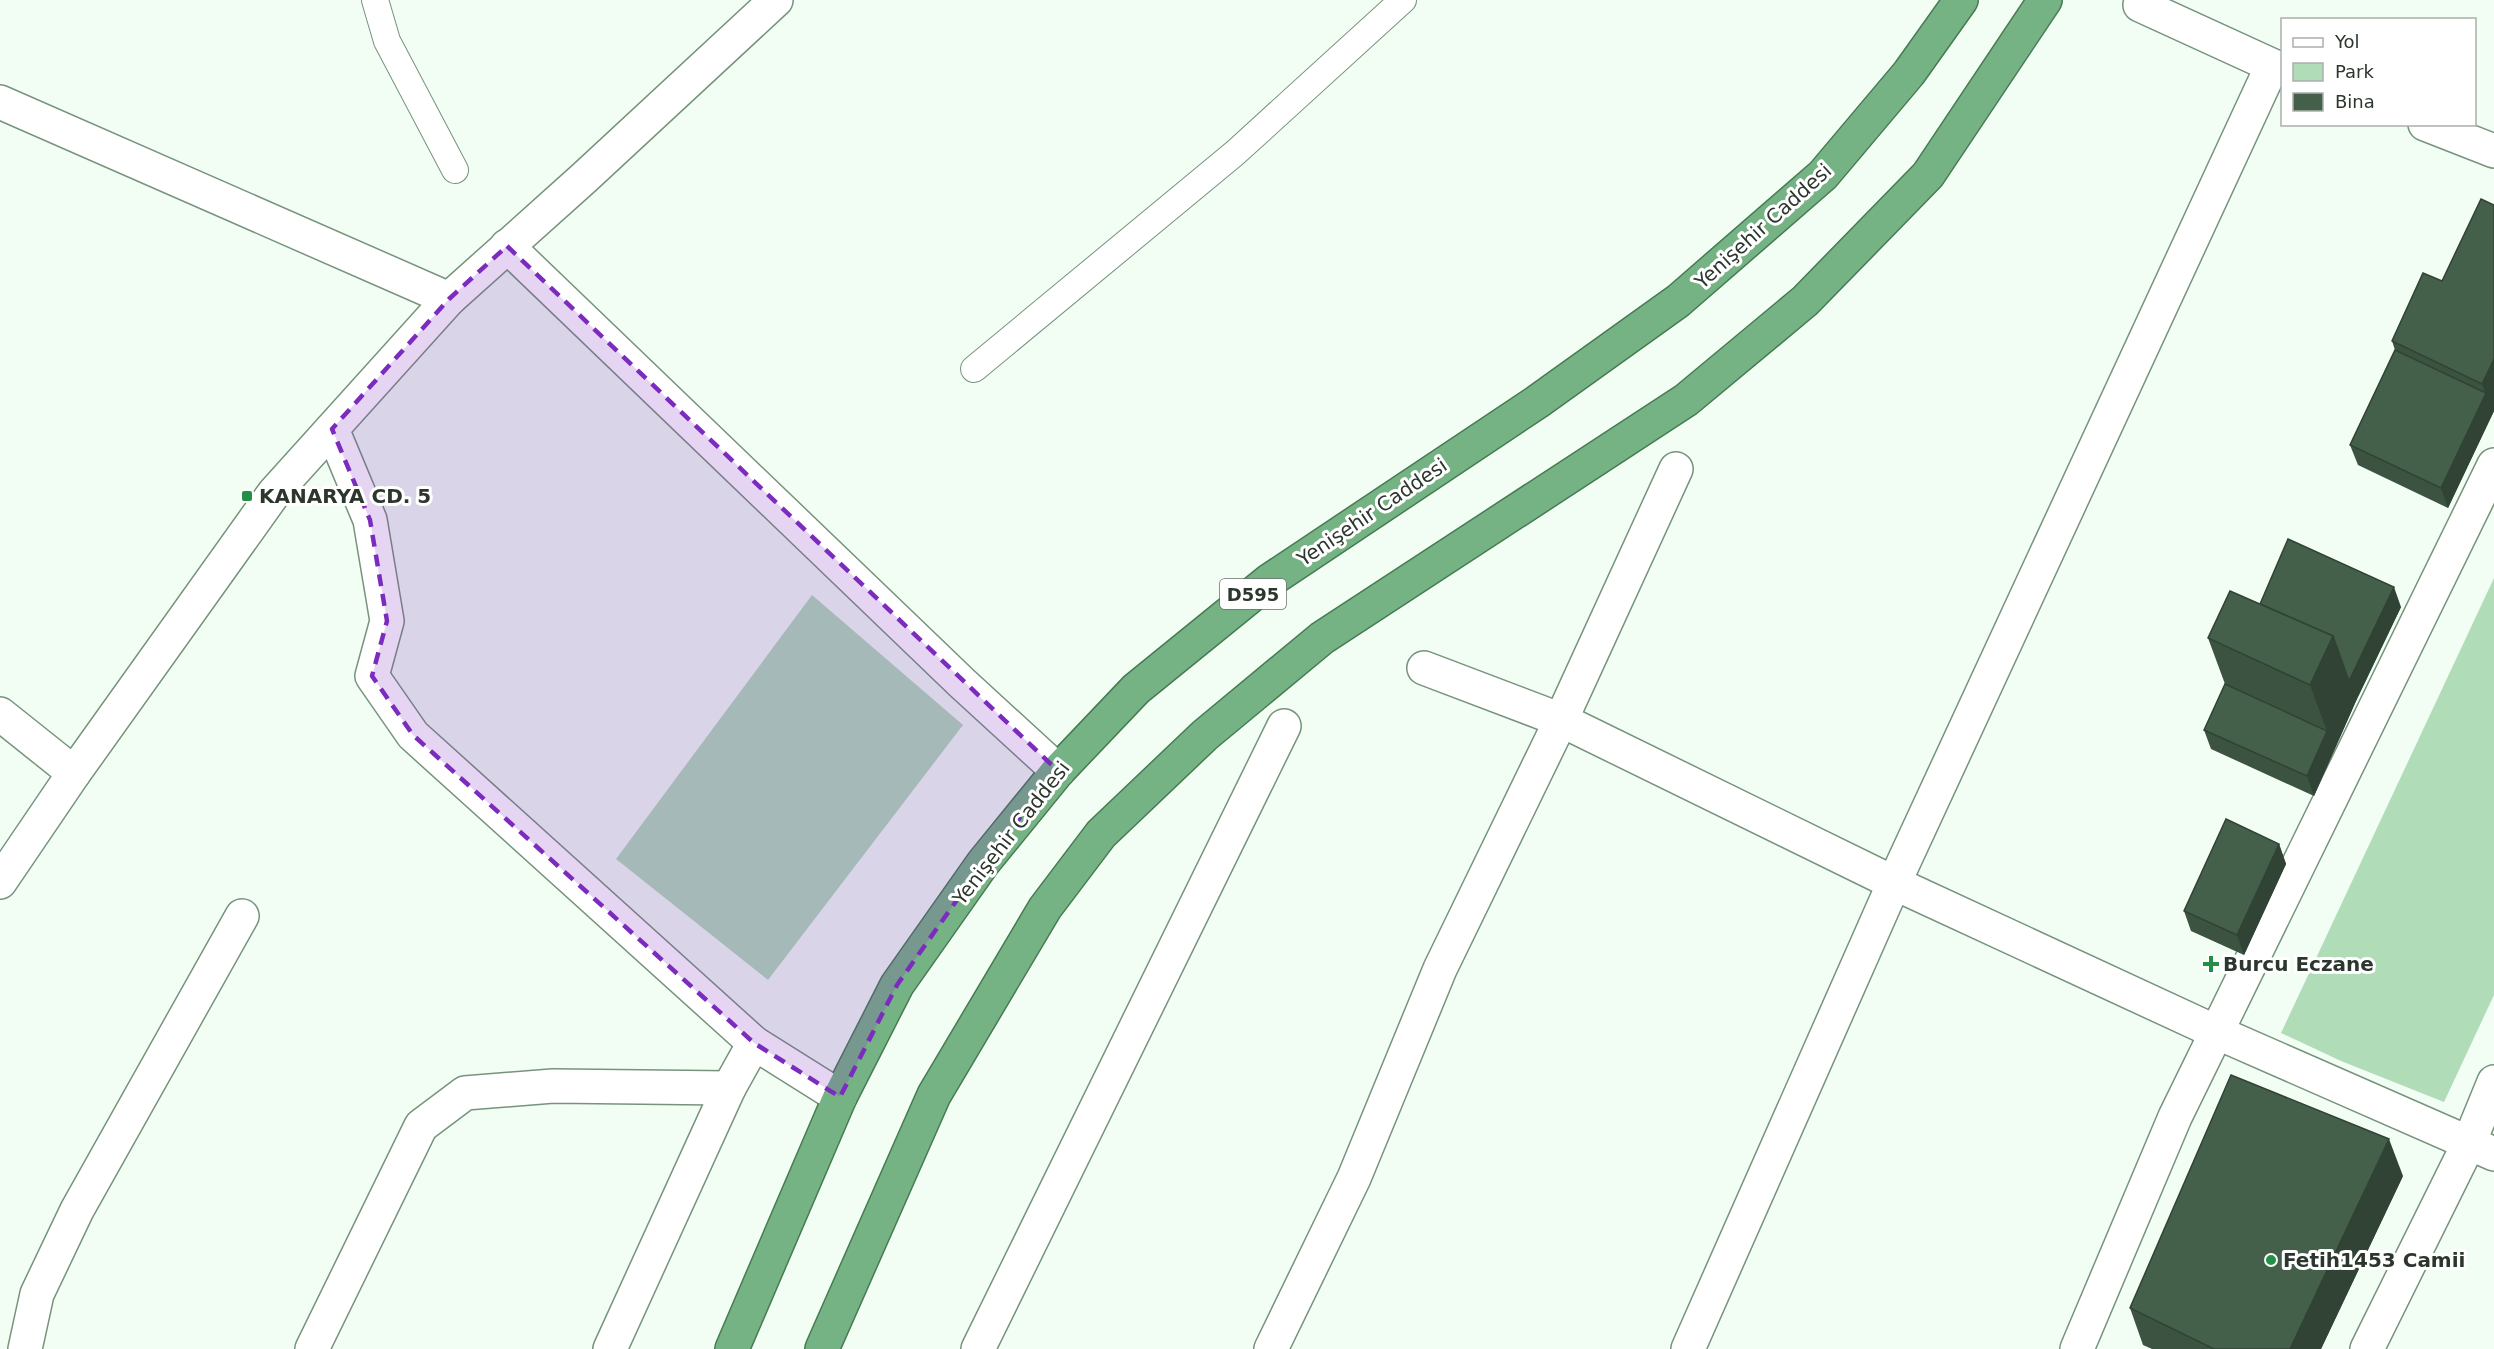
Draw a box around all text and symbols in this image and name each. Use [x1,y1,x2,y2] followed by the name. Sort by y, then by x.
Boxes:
[2281,18,2476,126] legend
[2334,31,2360,52] text: Yol
[2335,61,2374,82] text: Park
[2335,91,2375,112] text: Bina
[1689,158,1836,294] street label: Yenişehir Caddesi
[1292,453,1451,572] street label: Yenişehir Caddesi
[259,484,431,508] place label: KANARYA CD. 5
[240,489,254,503] marker: KANARYA CD. 5
[1220,579,1286,609] road number: D595
[947,756,1074,910] street label: Yenişehir Caddesi
[2223,952,2374,976] place label: Burcu Eczane
[2204,957,2218,971] marker: Burcu Eczane
[2283,1248,2465,1272] place label: Fetih1453 Camii
[2264,1253,2278,1267] marker: Fetih1453 Camii

